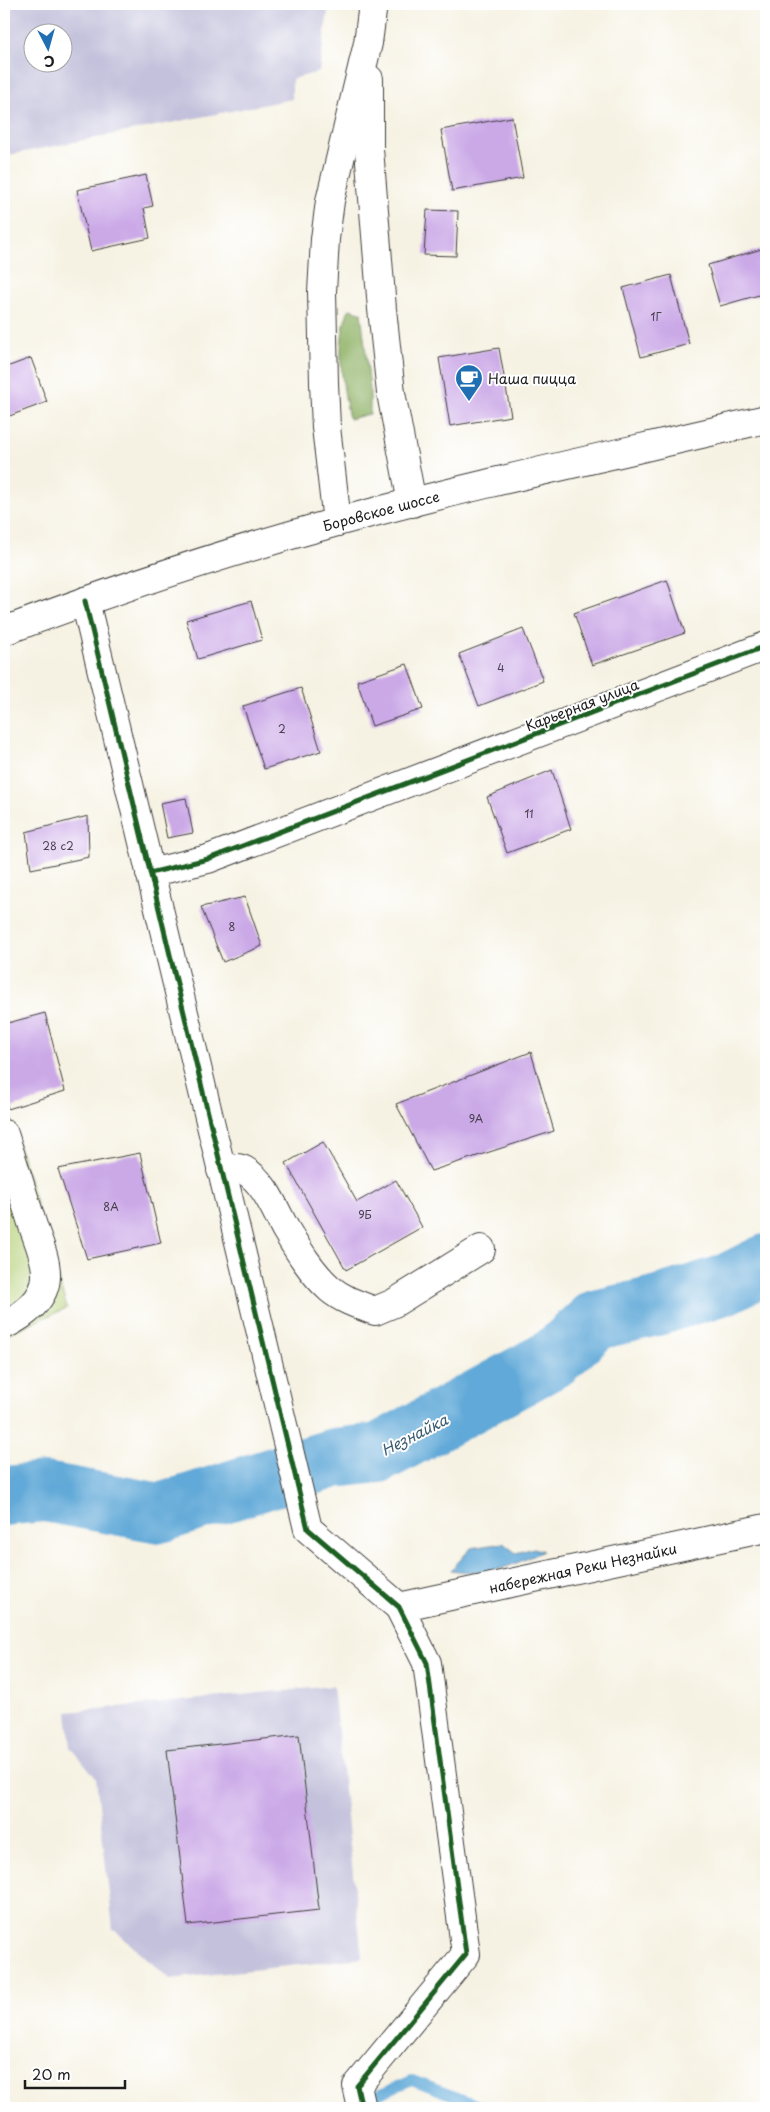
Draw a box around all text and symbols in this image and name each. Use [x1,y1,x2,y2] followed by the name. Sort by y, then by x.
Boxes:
[22,22,72,72] north arrow
[43,50,56,72] text: С
[651,308,661,325] house number: 1Г
[454,363,484,402] cafe icon: Наша пицца
[488,368,576,389] place label: Наша пицца
[320,485,441,536] street label: Боровское шоссе
[497,659,505,676] house number: 4
[522,674,642,736] street label: Карьерная улица
[278,720,286,737] house number: 2
[524,805,534,822] house number: 11
[42,837,74,854] house number: 28 с2
[229,918,236,935] house number: 8
[469,1110,484,1127] house number: 9А
[103,1198,119,1215] house number: 8А
[358,1206,372,1223] house number: 9Б
[377,1407,452,1461] water label: Незнайка
[487,1537,679,1598] street label: набережная Реки Незнайки
[25,2057,125,2089] scale bar
[32,2062,71,2085] text: 20 m

